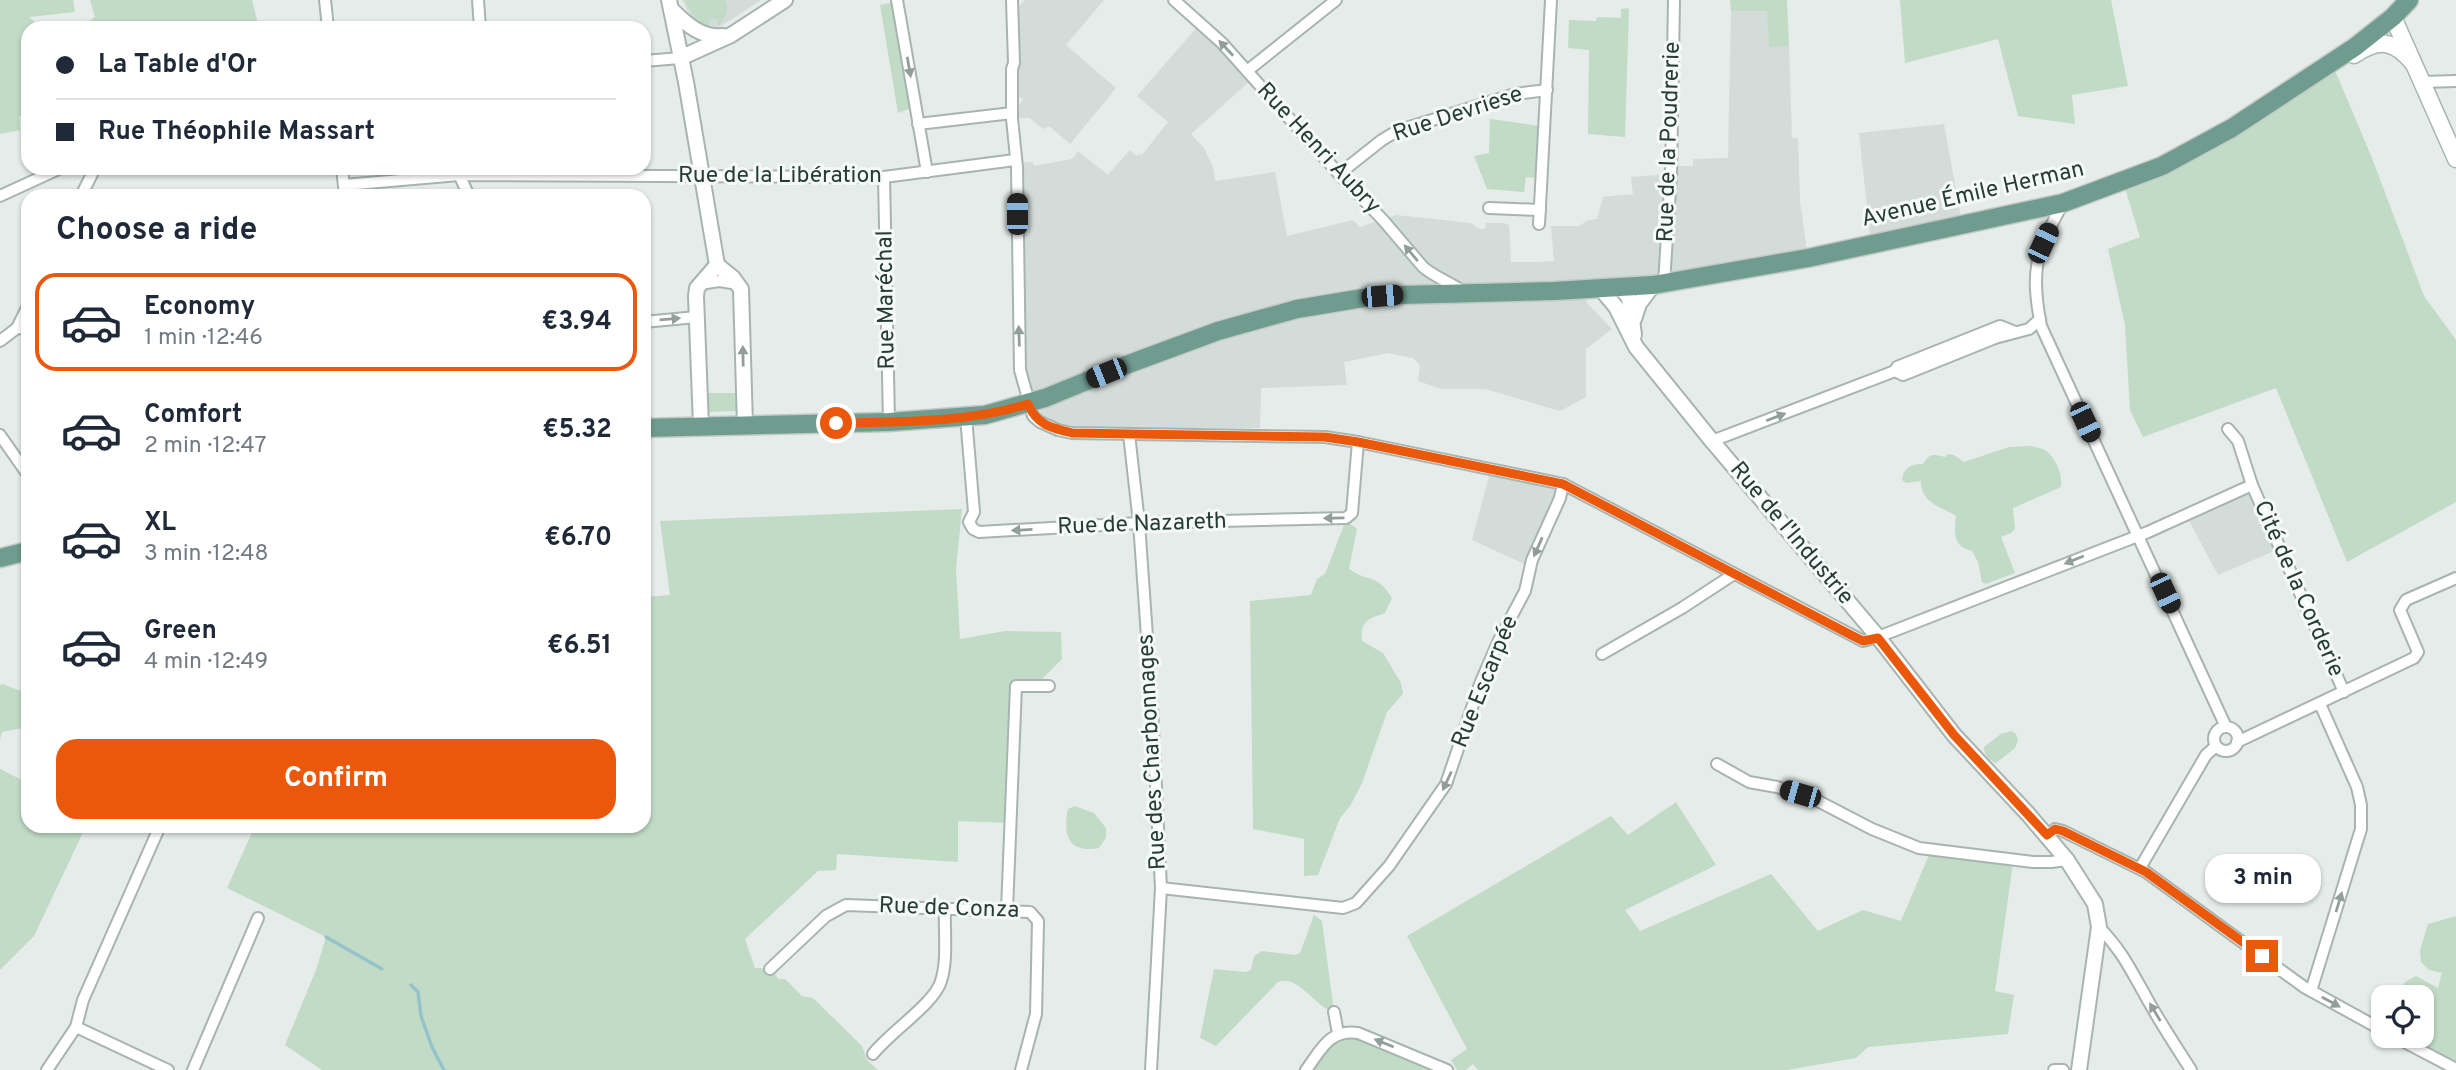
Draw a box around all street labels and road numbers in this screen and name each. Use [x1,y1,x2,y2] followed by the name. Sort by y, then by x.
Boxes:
[1652,41,1688,243] street label: Rue de la Poudrerie
[1250,77,1386,221] street label: Rue Henri Aubry
[1389,80,1527,150] street label: Rue Devriese
[1859,154,2087,235] street label: Avenue Émile Herman
[678,162,882,191] street label: Rue de la Libération
[871,230,903,370] street label: Rue Maréchal
[1723,456,1859,612] street label: Rue de l'Industrie
[2246,496,2350,682] street label: Cité de la Corderie
[1057,508,1227,542] street label: Rue de Nazareth
[1446,612,1526,752] street label: Rue Escarpée
[1132,633,1174,871] street label: Rue des Charbonnages
[878,892,1020,926] street label: Rue de Conza

